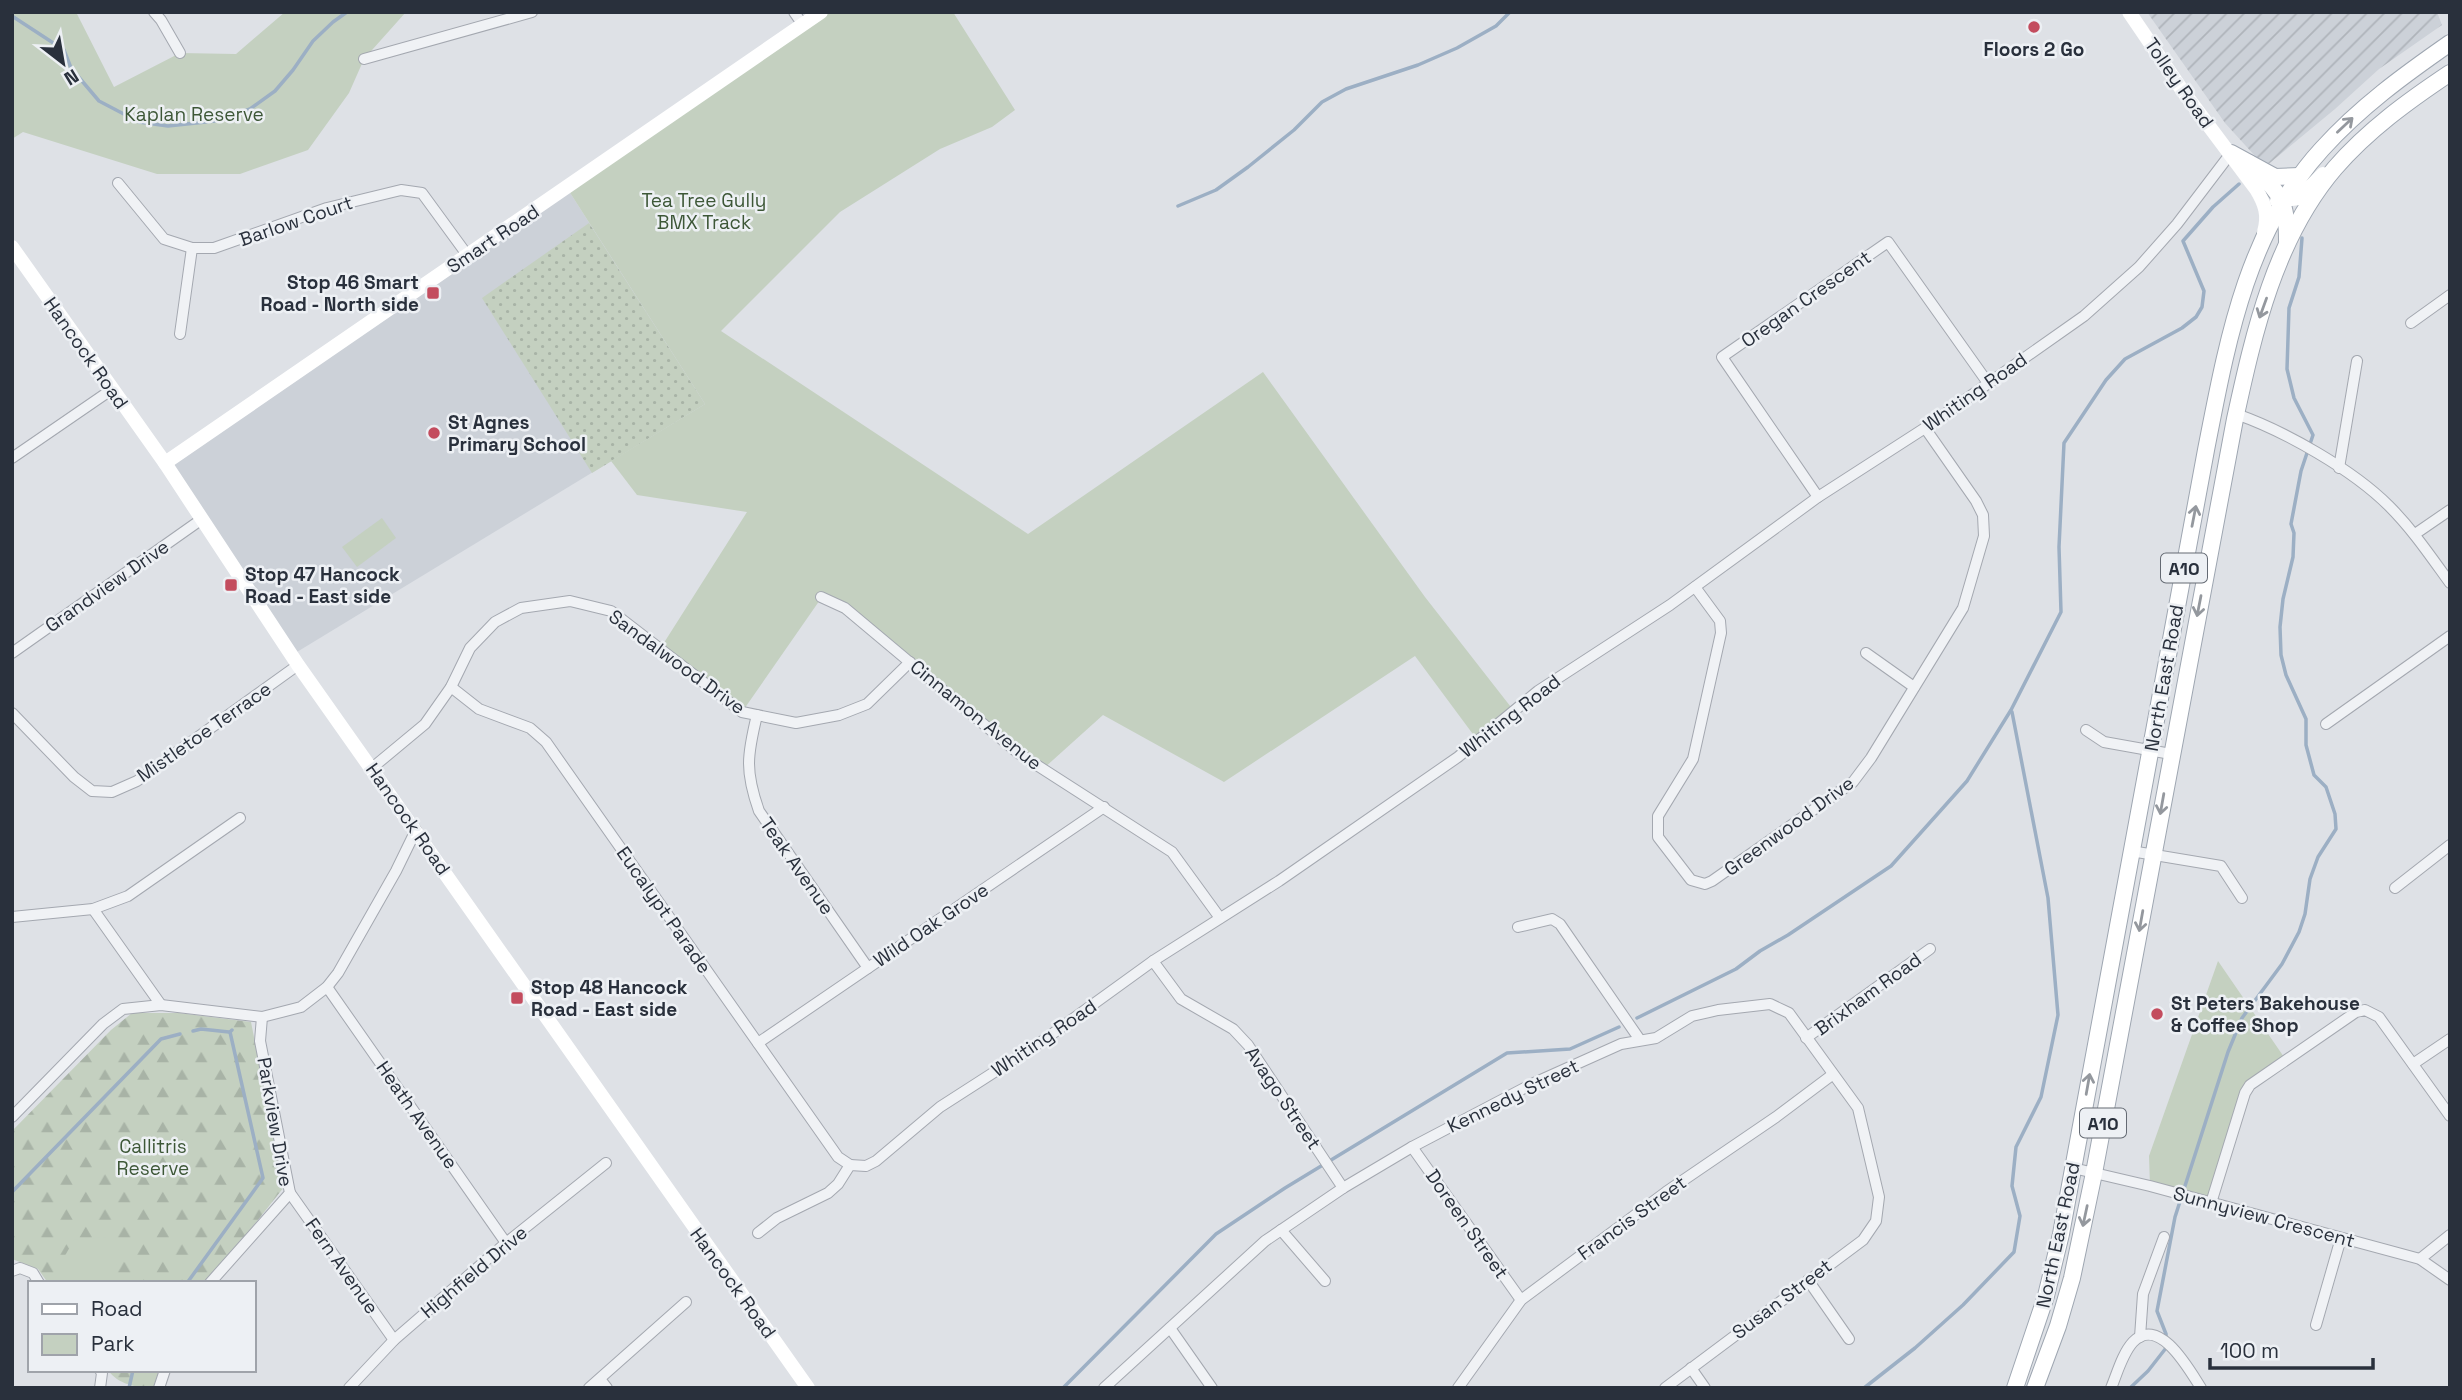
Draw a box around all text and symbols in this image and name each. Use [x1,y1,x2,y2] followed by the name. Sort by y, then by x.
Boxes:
[2026,19,2042,35] marker: Floors 2 Go
[28,28,98,98] north arrow
[2139,33,2219,133] street label: Tolley Road
[1984,37,2084,62] place label: Floors 2 Go
[60,63,83,91] text: N
[124,102,264,127] park label: Kaplan Reserve
[2336,117,2353,134] one-way arrow
[642,188,766,235] park label: Tea Tree Gully BMX Track
[236,190,356,252] street label: Barlow Court
[442,199,544,279] street label: Smart Road
[1736,245,1876,353] street label: Oregan Crescent
[260,270,419,317] place label: Stop 46 Smart Road - North side
[425,285,441,301] marker: Stop 46 Smart Road - North side
[38,292,134,414] street label: Hancock Road
[2256,296,2268,318] one-way arrow
[1918,347,2032,437] street label: Whiting Road
[448,410,586,457] place label: St Agnes Primary School
[426,425,442,441] marker: St Agnes Primary School
[2188,505,2201,528] one-way arrow
[40,534,174,638] street label: Grandview Drive
[2161,554,2207,582] road number: A10
[245,562,400,609] place label: Stop 47 Hancock Road - East side
[223,577,239,593] marker: Stop 47 Hancock Road - East side
[2192,594,2206,617] one-way arrow
[2139,603,2189,753] street label: North East Road
[604,604,750,720] street label: Sandalwood Drive
[905,654,1047,776] street label: Cinnamon Avenue
[1454,669,1566,763] street label: Whiting Road
[132,676,276,788] street label: Mistletoe Terrace
[360,758,456,880] street label: Hancock Road
[1719,770,1859,882] street label: Greenwood Drive
[2155,792,2168,815] one-way arrow
[754,812,840,920] street label: Teak Avenue
[611,842,717,978] street label: Eucalypt Parade
[869,877,993,973] street label: Wild Oak Grove
[2134,909,2147,932] one-way arrow
[1810,947,1926,1041] street label: Brixham Road
[531,975,688,1022] place label: Stop 48 Hancock Road - East side
[509,990,525,1006] marker: Stop 48 Hancock Road - East side
[2171,991,2360,1038] place label: St Peters Bakehouse & Coffee Shop
[987,994,1101,1082] street label: Whiting Road
[2149,1006,2165,1022] marker: St Peters Bakehouse & Coffee Shop
[1239,1042,1327,1154] street label: Avago Street
[1443,1053,1583,1139] street label: Kennedy Street
[251,1055,299,1189] street label: Parkview Drive
[371,1056,463,1174] street label: Heath Avenue
[2082,1073,2095,1096] one-way arrow
[2080,1108,2126,1138] road number: A10
[117,1134,189,1181] park label: Callitris Reserve
[2030,1160,2086,1310] street label: North East Road
[1420,1164,1514,1284] street label: Doreen Street
[1573,1170,1691,1266] street label: Francis Street
[2170,1181,2358,1253] street label: Sunnyview Crescent
[2078,1204,2092,1227] one-way arrow
[300,1213,384,1319] street label: Fern Avenue
[415,1220,533,1324] street label: Highfield Drive
[684,1223,782,1343] street label: Hancock Road
[1727,1253,1837,1345] street label: Susan Street
[28,1281,256,1372] legend
[91,1295,143,1322] text: Road
[2210,1326,2373,1370] scale bar
[91,1330,135,1357] text: Park
[2220,1337,2279,1364] text: 100 m

